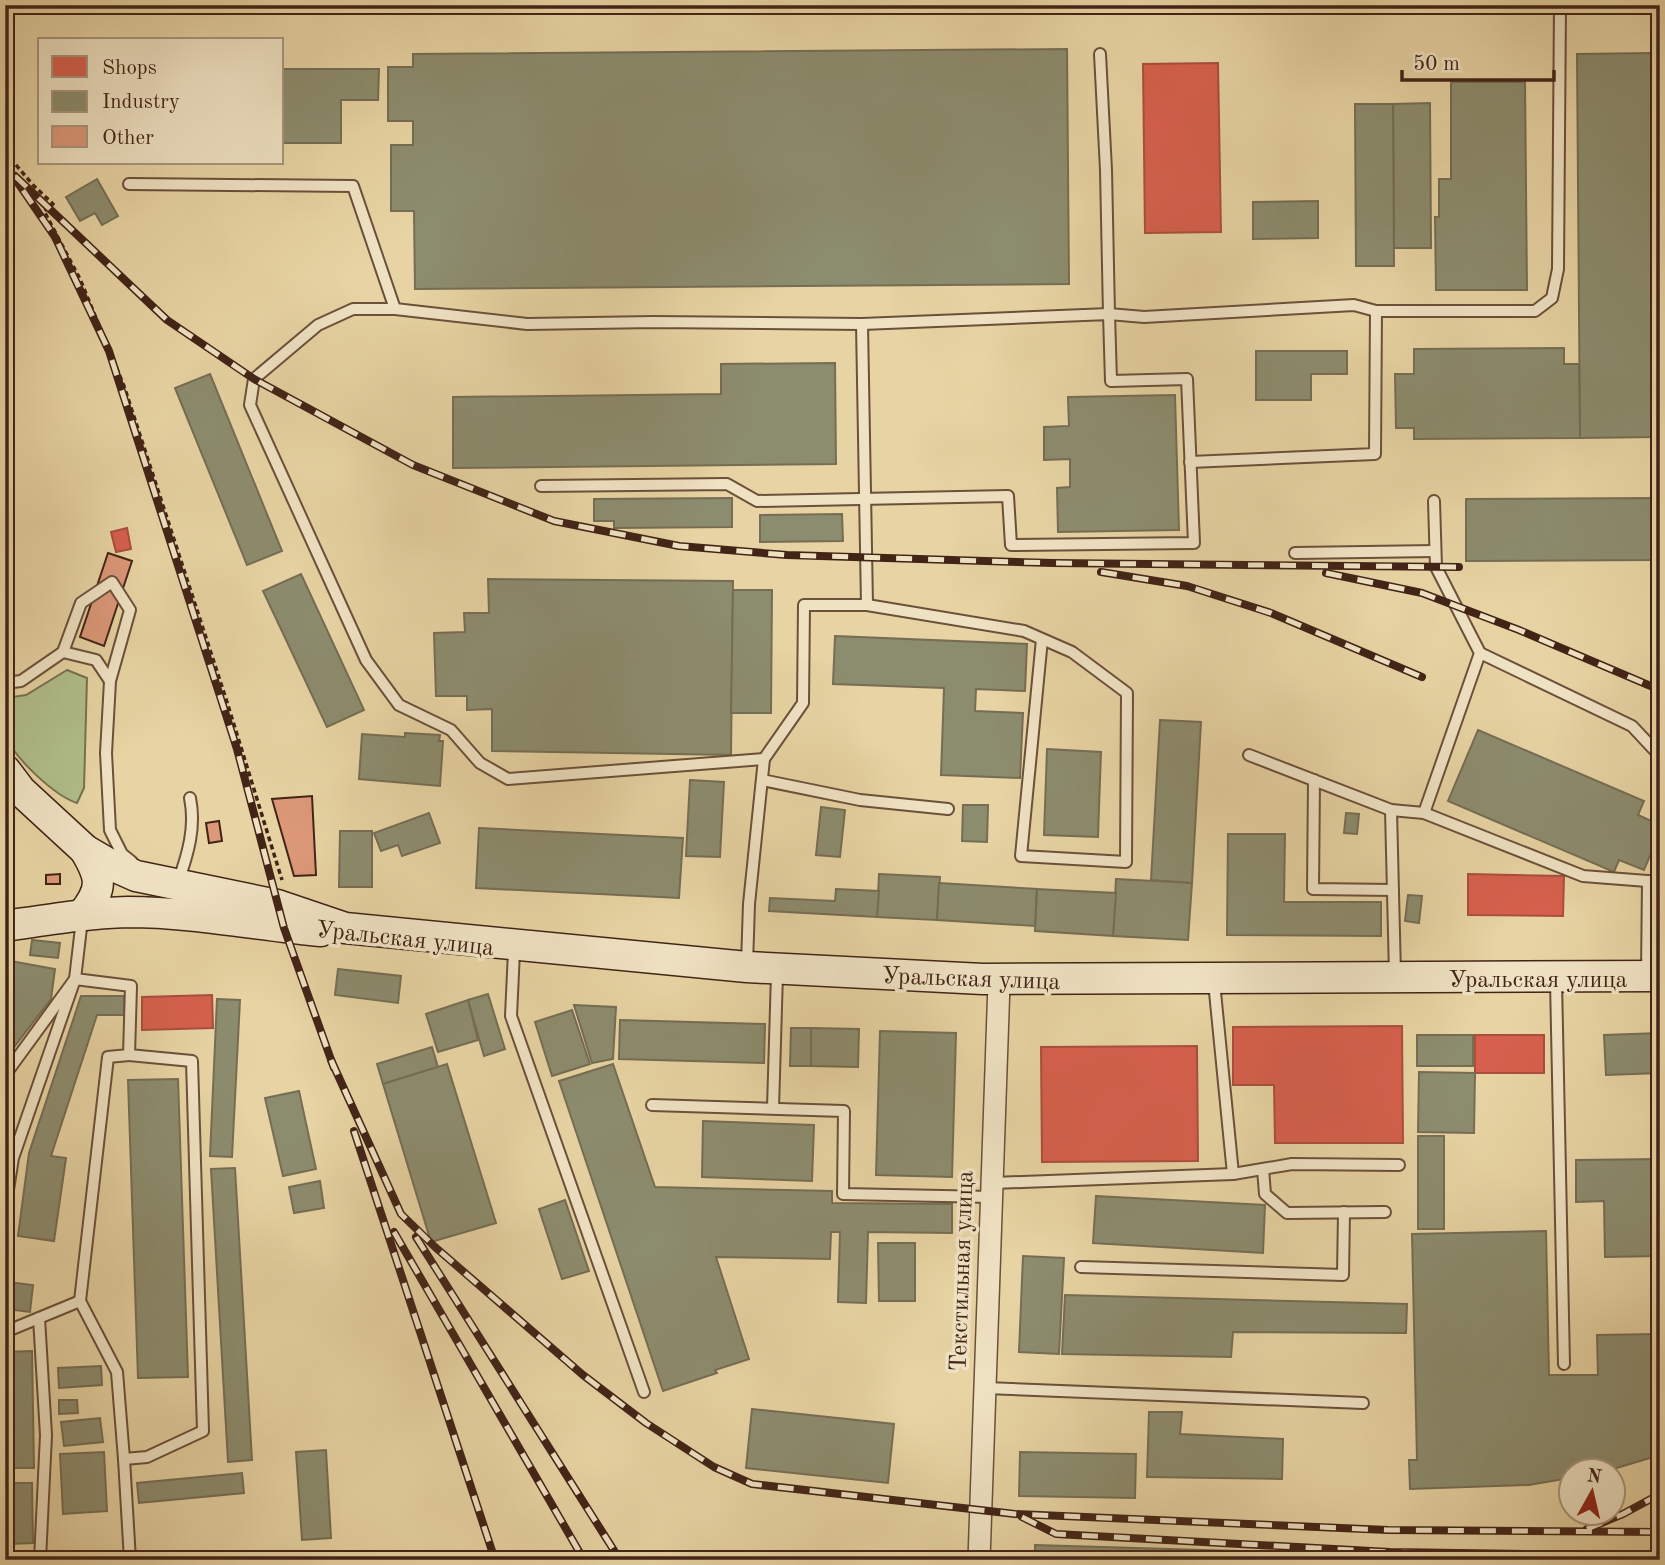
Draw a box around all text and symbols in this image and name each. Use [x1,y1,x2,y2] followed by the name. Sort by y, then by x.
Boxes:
[38,38,284,164] legend
[1402,38,1555,82] scale bar
[1413,54,1460,75] text: 50 m
[102,58,157,79] text: Shops
[102,92,180,113] text: Industry
[102,128,154,149] text: Other
[315,919,495,961] street label: Уральская улица
[881,965,1061,995] street label: Уральская улица
[1449,969,1628,993] street label: Уральская улица
[948,1170,979,1372] street label: Текстильная улица
[1556,1456,1626,1526] north arrow
[1586,1467,1603,1488] text: N

